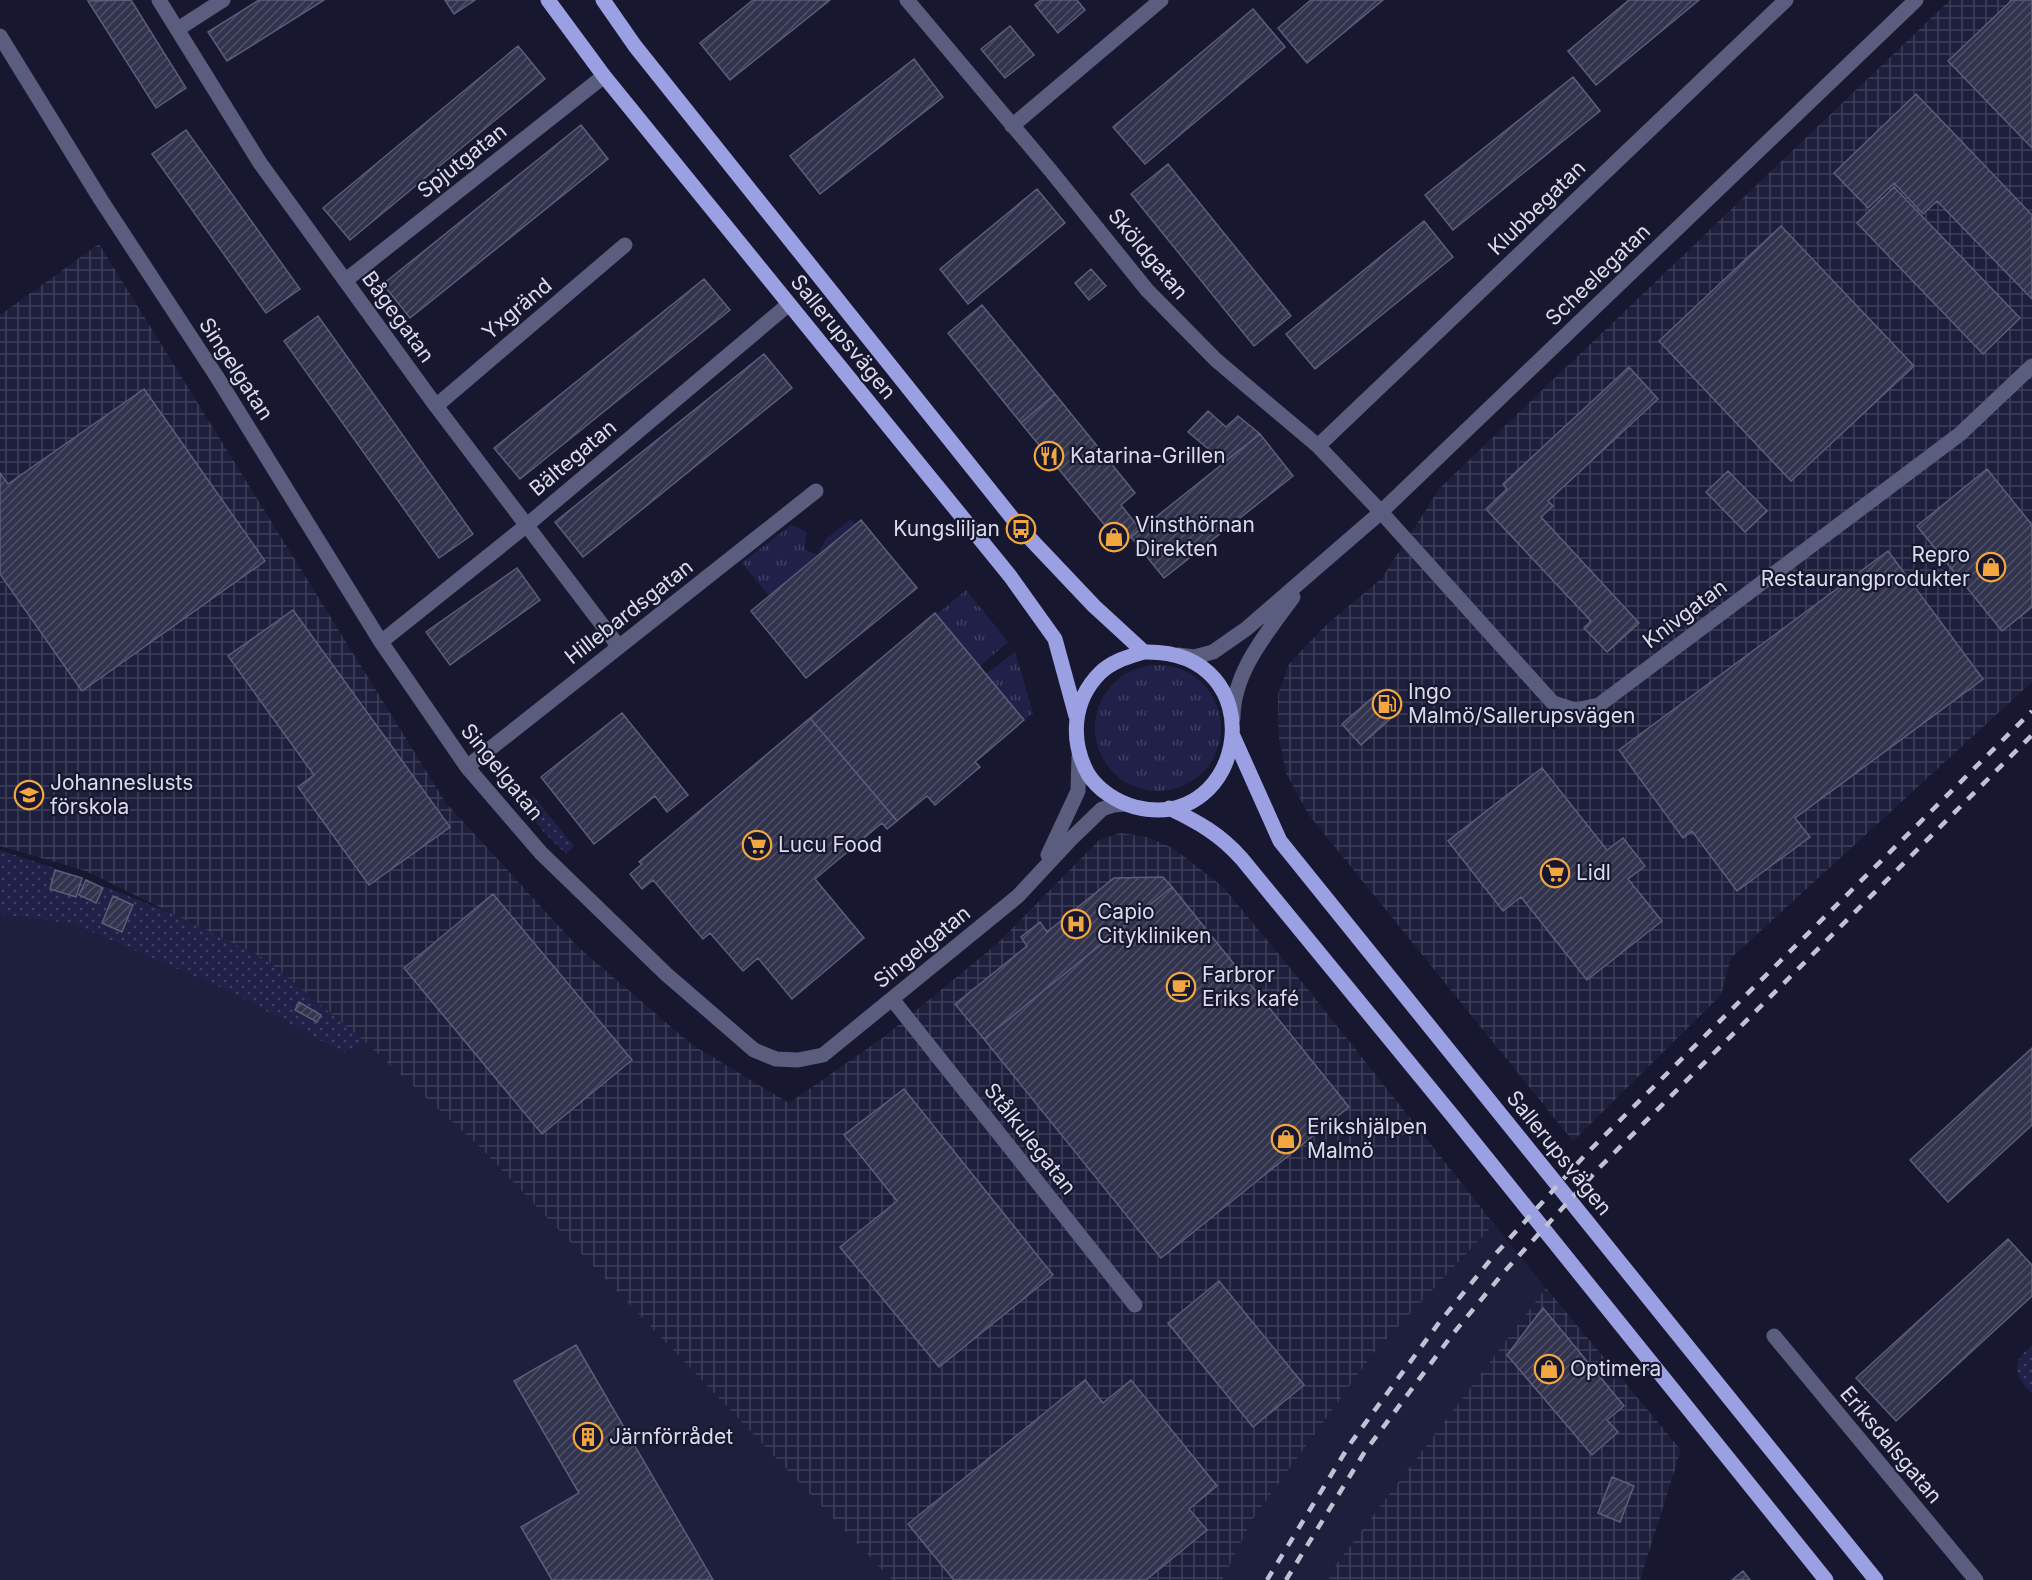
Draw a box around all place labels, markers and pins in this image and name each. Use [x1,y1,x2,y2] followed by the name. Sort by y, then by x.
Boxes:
[1033,440,1065,472] restaurant icon: Katarina-Grillen
[1070,443,1226,468] place label: Katarina-Grillen
[1135,512,1255,561] place label: Vinsthörnan Direkten
[1005,513,1037,545] bus stop icon: Kungsliljan
[893,516,1000,541] place label: Kungsliljan
[1098,521,1130,553] shop icon: Vinsthörnan Direkten
[1761,542,1970,591] place label: Repro Restaurangprodukter
[1975,551,2007,583] shop icon: Repro Restaurangprodukter
[1408,679,1635,728] place label: Ingo Malmö/Sallerupsvägen
[1371,688,1403,720] fuel station icon: Ingo Malmö/Sallerupsvägen
[50,770,193,819] place label: Johanneslusts förskola
[13,779,45,811] school or university icon: Johanneslusts förskola
[741,829,773,861] supermarket icon: Lucu Food
[778,832,882,857] place label: Lucu Food
[1539,857,1571,889] supermarket icon: Lidl
[1576,860,1611,885] place label: Lidl
[1097,899,1212,948] place label: Capio Citykliniken
[1060,908,1092,940] hospital icon: Capio Citykliniken
[1202,962,1299,1011] place label: Farbror Eriks kafé
[1165,971,1197,1003] cafe icon: Farbror Eriks kafé
[1307,1114,1427,1163] place label: Erikshjälpen Malmö
[1270,1123,1302,1155] shop icon: Erikshjälpen Malmö
[1533,1353,1565,1385] shop icon: Optimera
[1570,1356,1661,1381] place label: Optimera
[572,1421,604,1453] building icon: Järnförrådet
[609,1424,733,1449] place label: Järnförrådet

